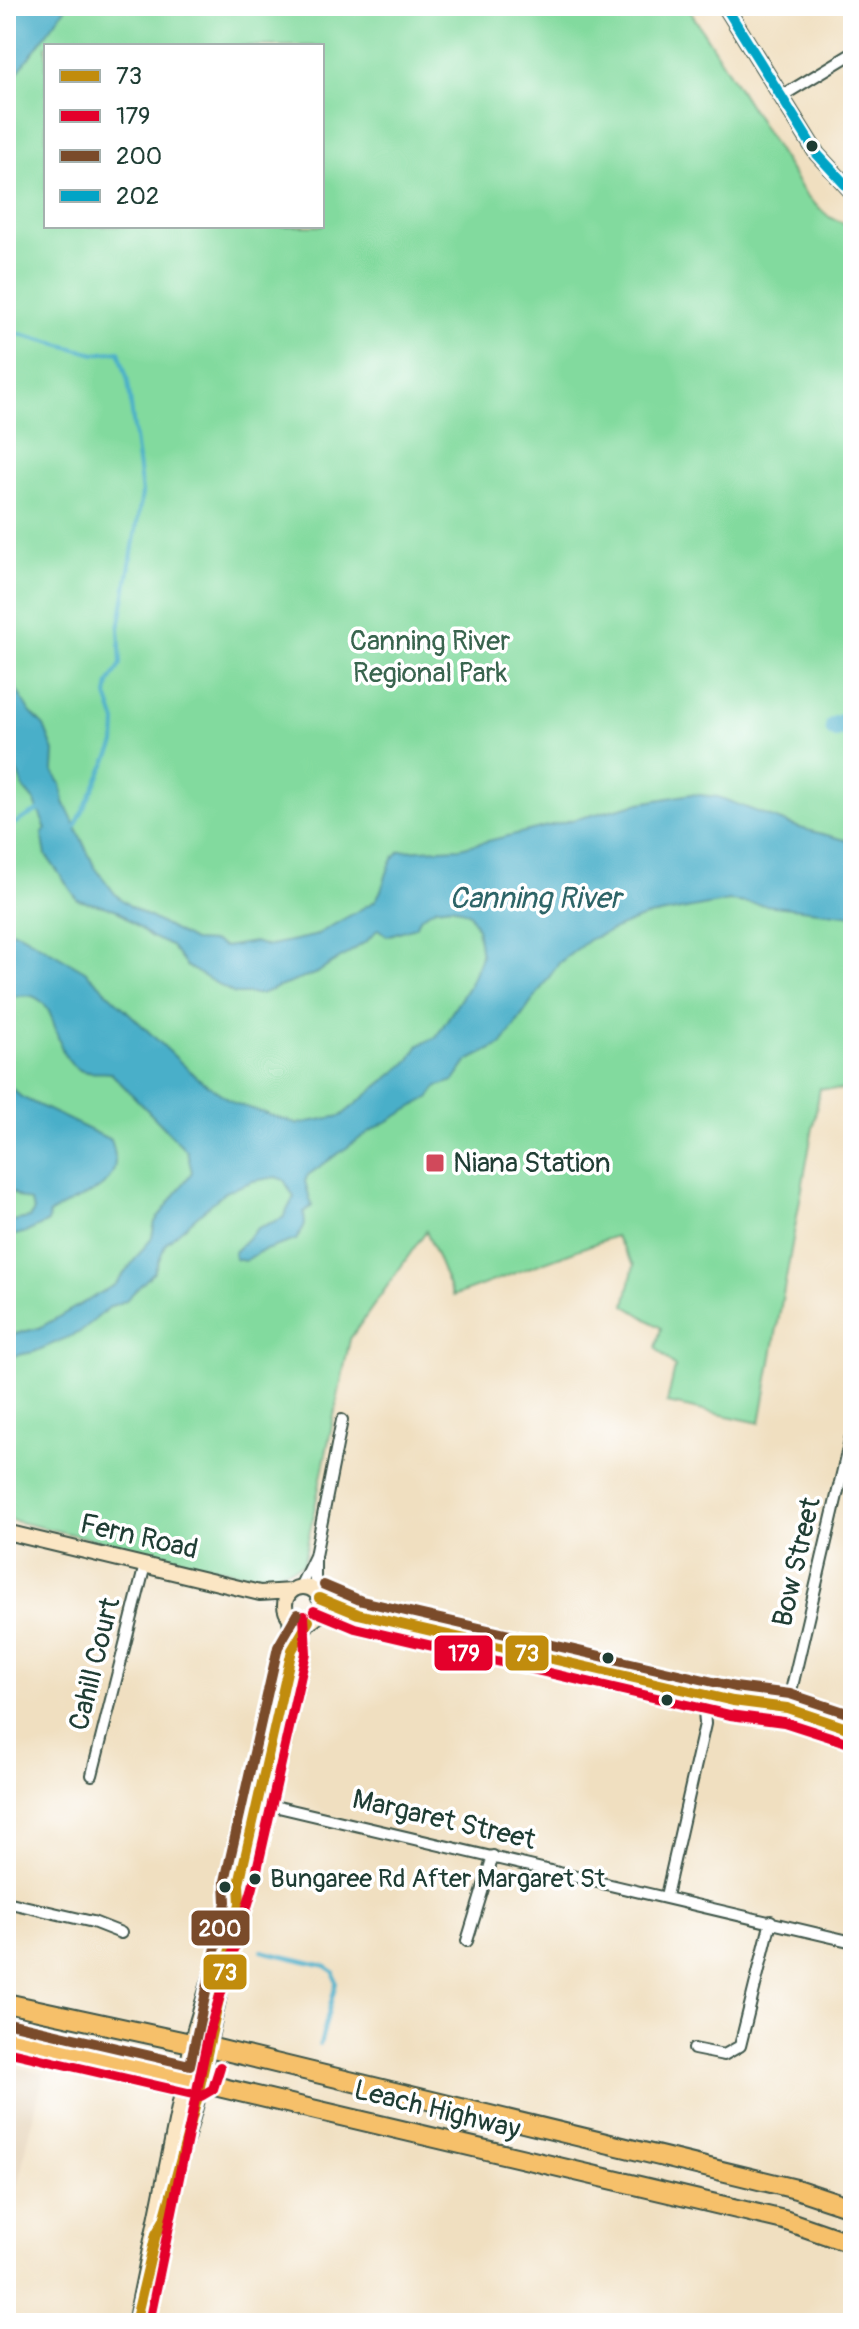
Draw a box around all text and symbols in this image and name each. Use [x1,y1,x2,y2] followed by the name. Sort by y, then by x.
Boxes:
[44,44,324,228] legend
[116,62,142,91] text: 73
[116,102,150,131] text: 179
[804,138,820,154] unlabelled marker
[116,142,162,171] text: 200
[116,182,159,211] text: 202
[350,624,510,691] park label: Canning River Regional Park
[449,880,624,917] water label: Canning River
[453,1146,611,1181] place label: Niana Station
[424,1152,446,1174] marker: Niana Station
[765,1493,829,1630] street label: Bow Street
[77,1506,201,1568] street label: Fern Road
[62,1593,129,1734] street label: Cahill Court
[433,1634,494,1672] line badge: 179
[504,1634,550,1672] line badge: 73
[448,1640,480,1668] text: 179
[515,1640,539,1668] text: 73
[600,1650,616,1666] unlabelled marker
[659,1692,675,1708] unlabelled marker
[349,1782,540,1858] street label: Margaret Street
[270,1863,606,1895] place label: Bungaree Rd After Margaret St
[247,1871,263,1887] marker: Bungaree Rd After Margaret St
[217,1879,233,1895] unlabelled marker
[190,1909,251,1947] line badge: 200
[199,1915,241,1943] text: 200
[202,1953,248,1991] line badge: 73
[213,1959,237,1987] text: 73
[350,2072,524,2148] street label: Leach Highway

